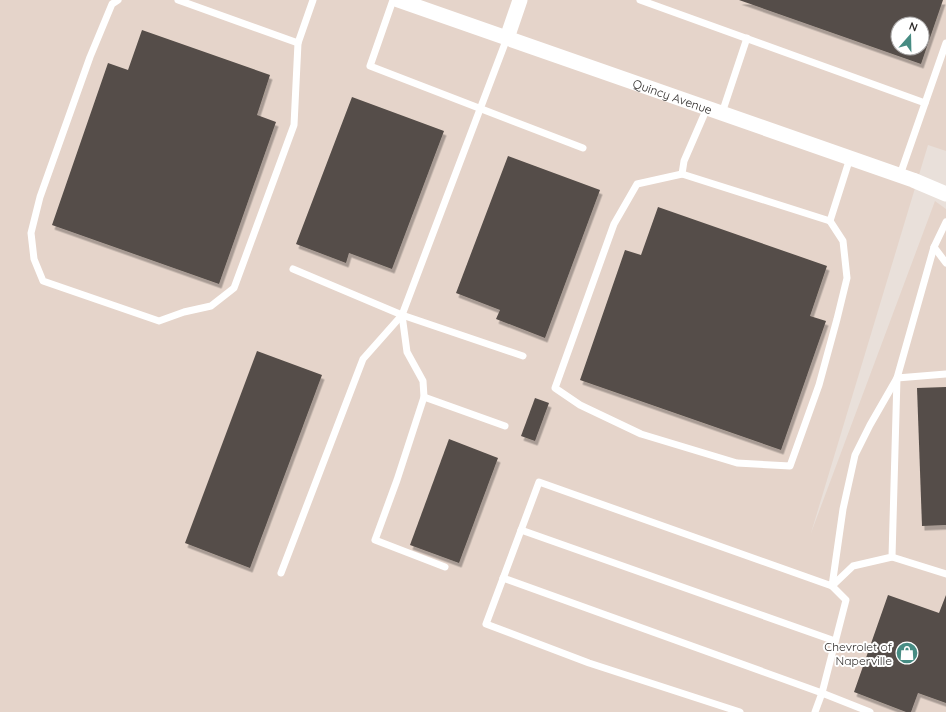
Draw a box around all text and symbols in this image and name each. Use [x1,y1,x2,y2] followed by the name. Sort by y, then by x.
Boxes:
[890,16,930,56] north arrow
[907,19,920,35] text: N
[631,75,715,117] street label: Quincy Avenue
[824,639,893,668] place label: Chevrolet of Naperville
[894,640,920,666] shop icon: Chevrolet of Naperville

